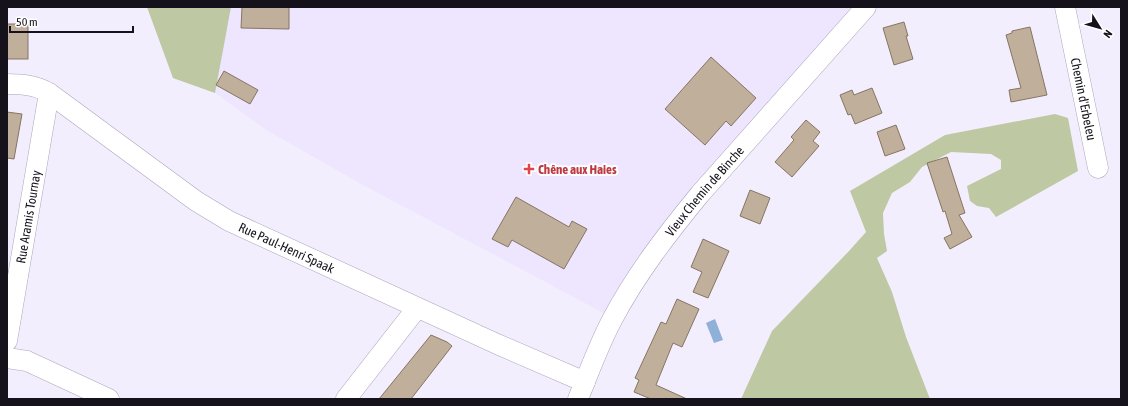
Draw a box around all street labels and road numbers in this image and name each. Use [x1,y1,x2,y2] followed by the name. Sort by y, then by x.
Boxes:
[1068,57,1099,142] street label: Chemin d'Erbeleu
[662,143,747,239] street label: Vieux Chemin de Binche
[13,169,44,265] street label: Rue Aramis Tournay
[236,220,337,276] street label: Rue Paul-Henri Spaak

